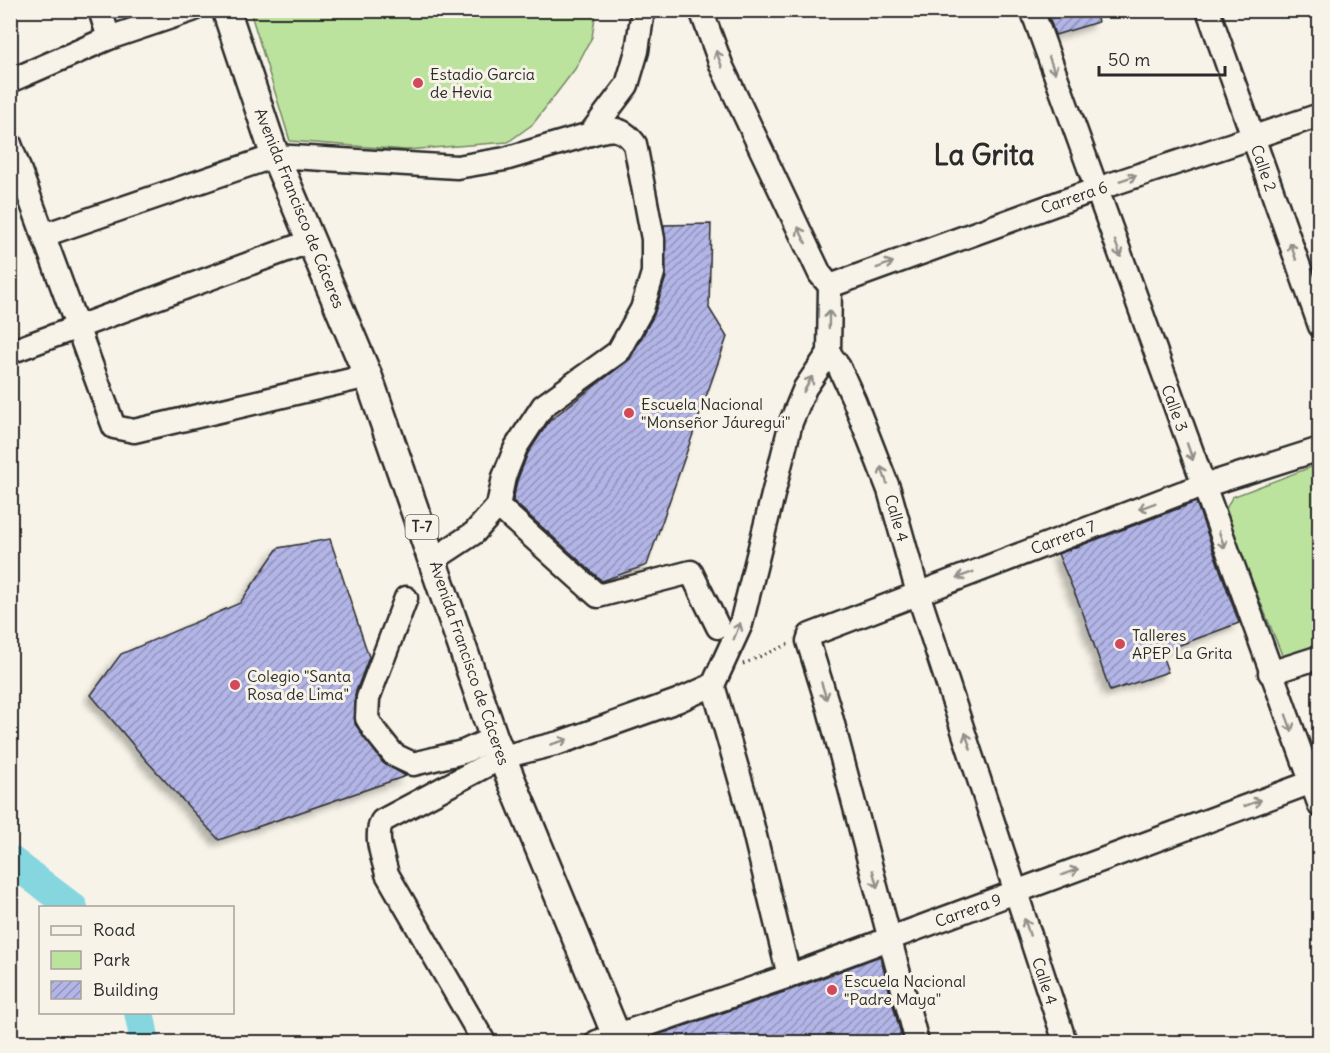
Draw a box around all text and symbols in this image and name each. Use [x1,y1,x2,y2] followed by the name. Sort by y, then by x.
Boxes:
[1099,39,1225,77] scale bar
[1108,48,1150,71] text: 50 m
[712,50,723,69] one-way arrow
[1048,56,1059,74] one-way arrow
[430,64,535,102] place label: Estadio Garcia de Hevia
[411,76,425,90] marker: Estadio Garcia de Hevia
[251,105,349,311] street label: Avenida Francisco de Cáceres
[933,137,1035,173] district label: La Grita
[1247,142,1281,194] street label: Calle 2
[1118,172,1137,183] one-way arrow
[1038,176,1110,218] street label: Carrera 6
[795,227,807,245] one-way arrow
[1114,239,1125,258] one-way arrow
[1286,242,1297,261] one-way arrow
[875,258,893,269] one-way arrow
[824,310,835,330] one-way arrow
[802,376,814,393] one-way arrow
[1157,382,1193,434] street label: Calle 3
[641,394,791,432] place label: Escuela Nacional "Monseñor Jáuregui"
[622,406,636,420] marker: Escuela Nacional "Monseñor Jáuregui"
[1186,443,1197,461] one-way arrow
[877,467,888,485] one-way arrow
[881,492,913,544] street label: Calle 4
[1138,501,1157,512] one-way arrow
[406,515,438,539] road number: T-7
[1028,515,1098,558] street label: Carrera 7
[1217,530,1228,549] one-way arrow
[426,558,514,768] street label: Avenida Francisco de Cáceres
[956,570,974,581] one-way arrow
[732,623,743,641] one-way arrow
[1132,625,1232,663] place label: Talleres APEP La Grita
[1113,637,1127,651] marker: Talleres APEP La Grita
[247,666,351,704] place label: Colegio "Santa Rosa de Lima"
[228,678,242,692] marker: Colegio "Santa Rosa de Lima"
[819,681,830,700] one-way arrow
[1285,713,1296,732] one-way arrow
[961,732,972,751] one-way arrow
[549,736,568,747] one-way arrow
[1243,797,1262,808] one-way arrow
[1060,865,1079,876] one-way arrow
[869,869,881,888] one-way arrow
[932,889,1004,931] street label: Carrera 9
[39,906,234,1014] legend
[93,918,136,941] text: Road
[1021,918,1032,937] one-way arrow
[93,948,130,971] text: Park
[1028,955,1062,1007] street label: Calle 4
[844,971,966,1009] place label: Escuela Nacional "Padre Maya"
[93,978,158,1001] text: Building
[825,983,839,997] marker: Escuela Nacional "Padre Maya"

